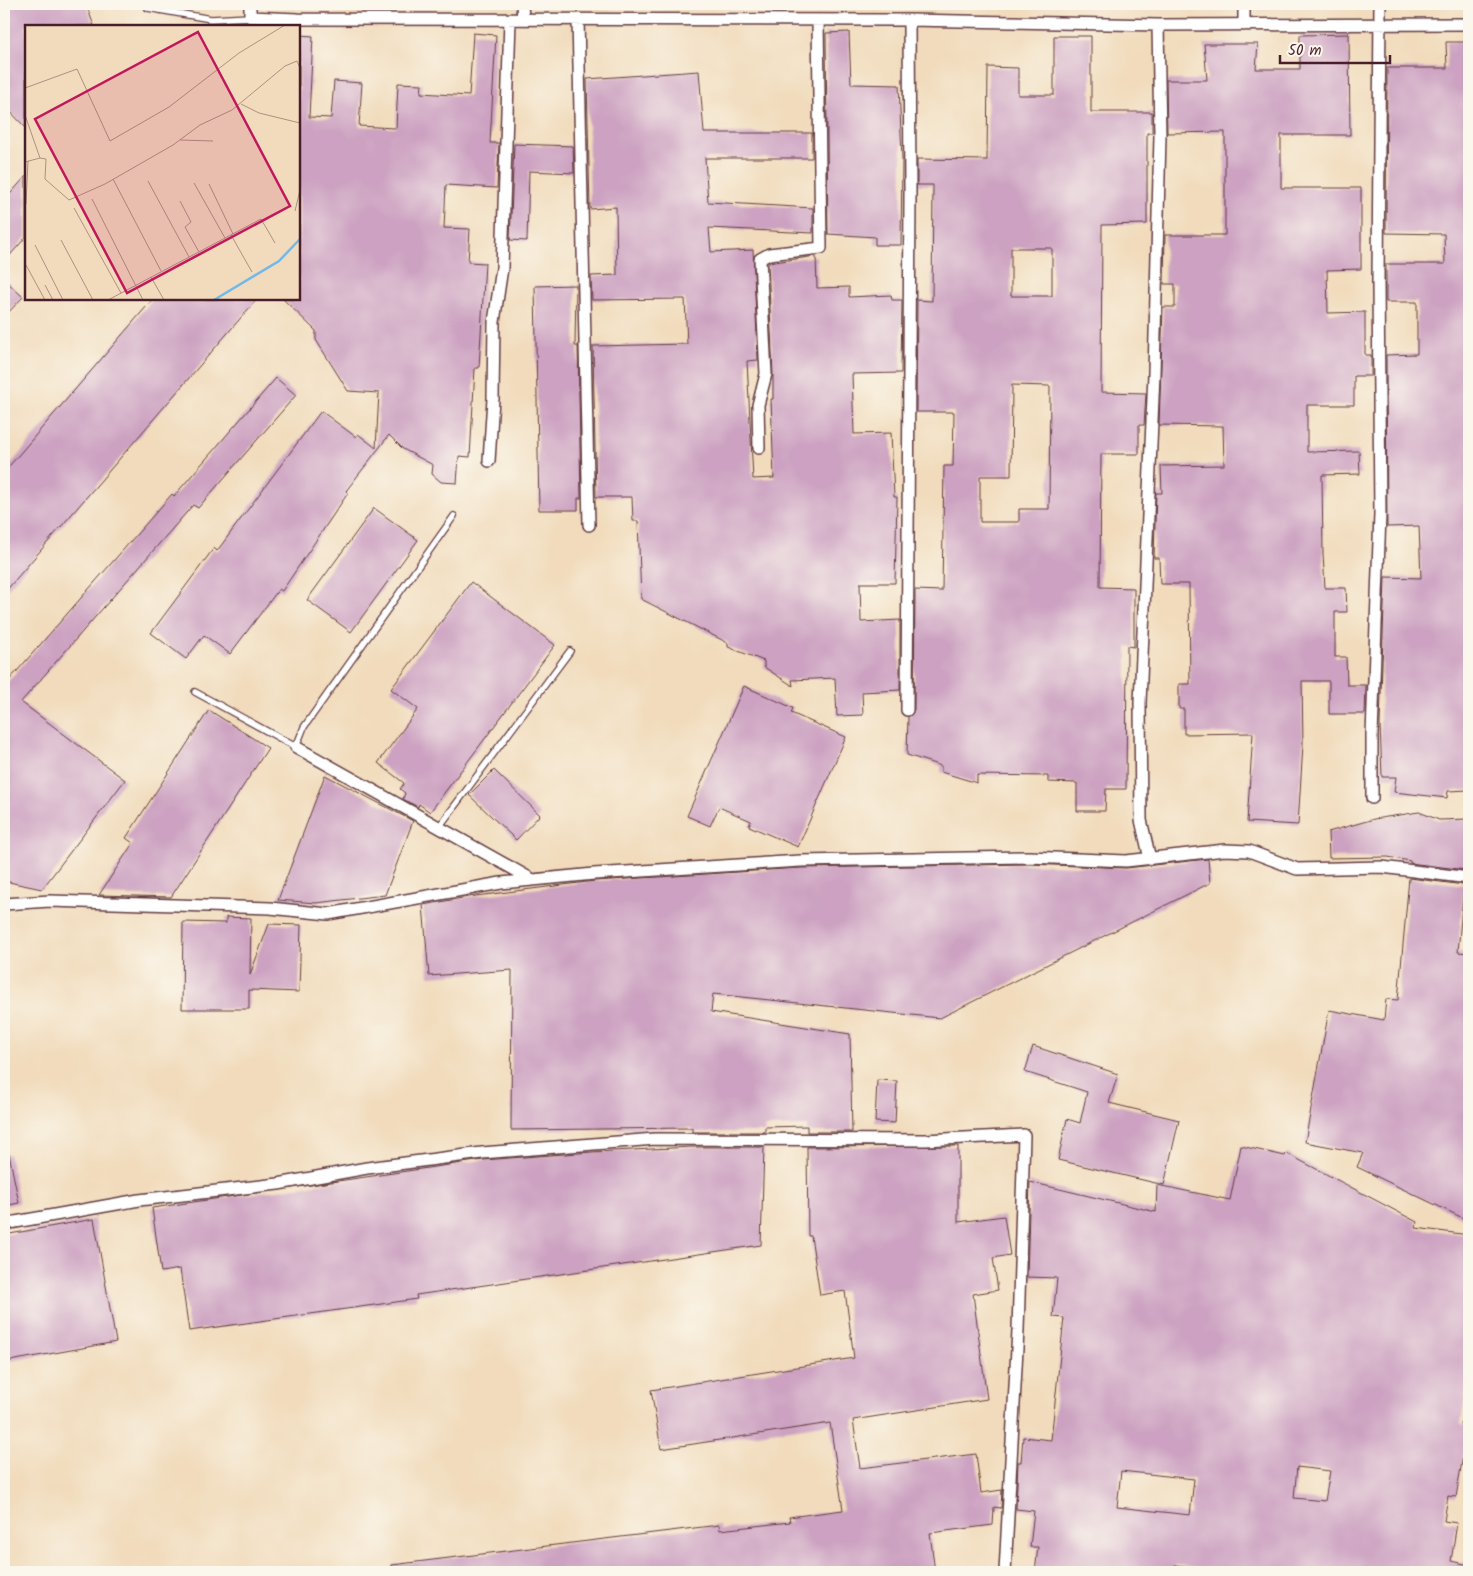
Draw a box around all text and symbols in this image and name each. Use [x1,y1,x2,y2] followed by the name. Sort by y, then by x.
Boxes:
[25,25,300,300] inset map
[1280,32,1390,64] scale bar
[1288,39,1322,63] text: 50 m

